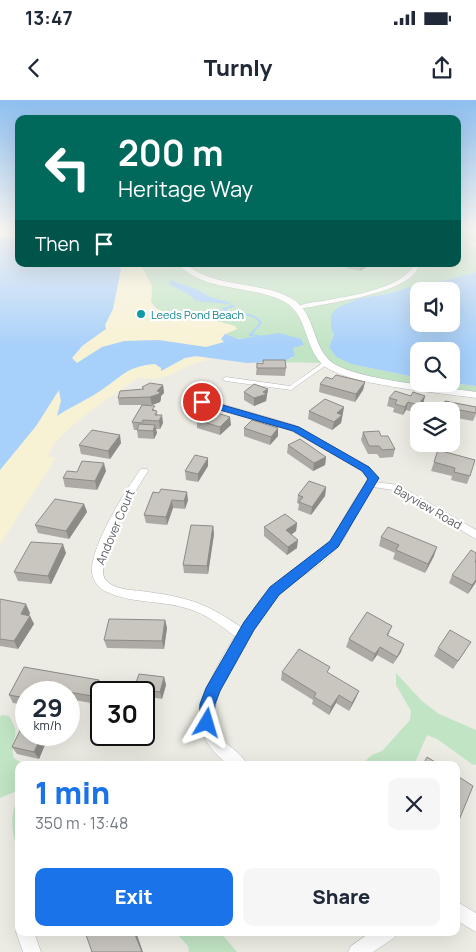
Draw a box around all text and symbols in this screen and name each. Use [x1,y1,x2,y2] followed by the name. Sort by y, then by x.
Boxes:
[25,5,73,31] text: 13:47
[204,53,272,83] text: Turnly
[20,54,48,82] icon: back
[428,54,456,82] icon: share
[118,129,223,177] text: 200 m
[35,135,100,200] icon: left
[118,174,253,204] text: Heritage Way
[90,230,118,258] icon: arrive
[35,231,80,257] text: Then
[410,282,460,452] map controls
[410,282,460,332] button: sound
[151,307,244,322] place label: Leeds Pond Beach
[135,308,147,320] marker: Leeds Pond Beach
[410,342,460,392] button: search
[181,381,223,423] pin
[188,388,216,416] icon: arrive
[410,402,460,452] button: layers
[391,481,465,533] street label: Bayview Road
[92,487,139,567] street label: Andover Court
[90,681,155,746] speed limit sign: 30
[32,690,63,725] text: 29
[180,696,232,748] position arrow
[34,717,61,734] text: km/h
[35,772,110,813] text: 1 min
[388,778,440,830] button: close
[35,812,128,834] text: 350 m · 13:48
[35,868,233,926] button: Exit
[243,868,440,926] button: Share

